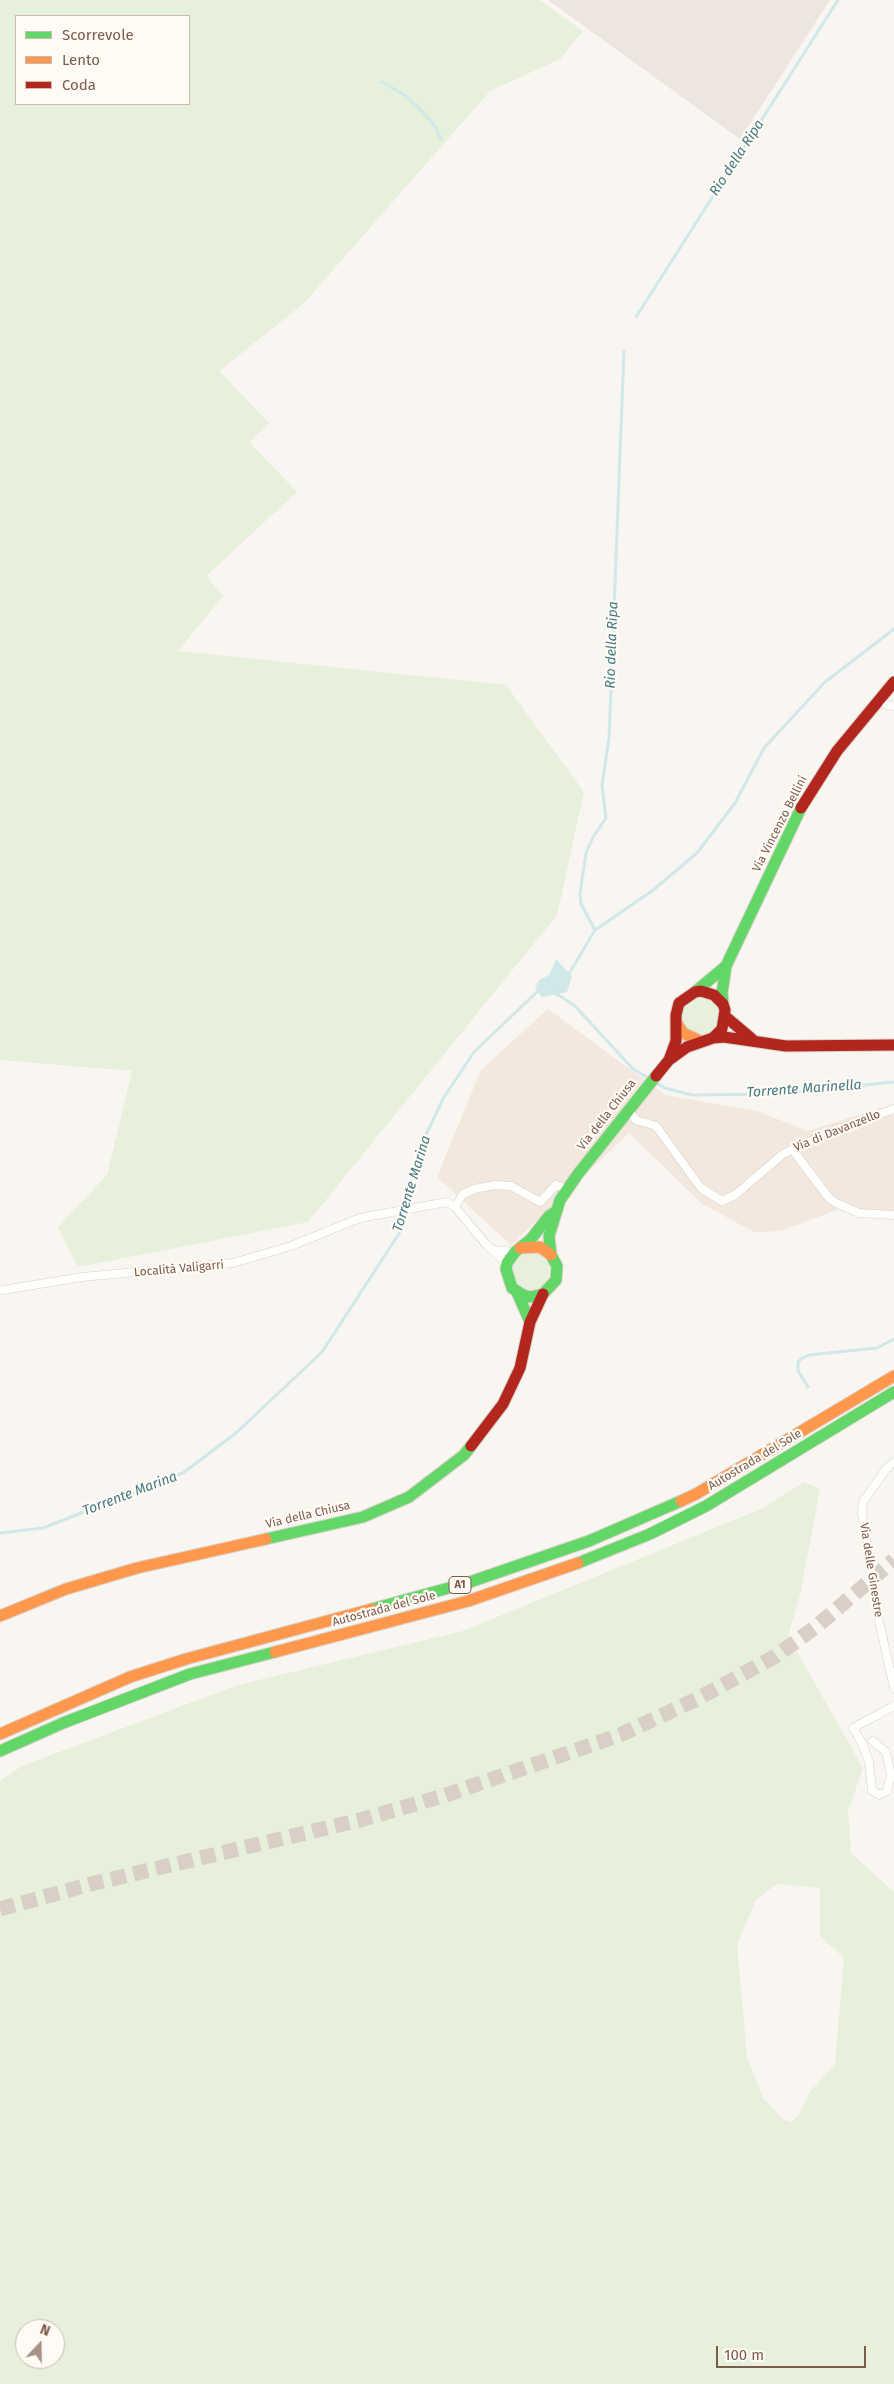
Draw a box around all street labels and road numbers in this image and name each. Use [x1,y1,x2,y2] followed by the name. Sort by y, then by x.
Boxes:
[750,774,810,874] street label: Via Vincenzo Bellini
[575,1077,639,1153] street label: Via della Chiusa
[791,1107,883,1155] street label: Via di Davanzello
[133,1258,225,1280] street label: Località Valigarri
[706,1426,804,1494] street label: Autostrada del Sole
[264,1498,352,1532] street label: Via della Chiusa
[856,1522,886,1618] street label: Via delle Ginestre
[449,1576,471,1594] road number: A1
[331,1588,437,1630] street label: Autostrada del Sole

